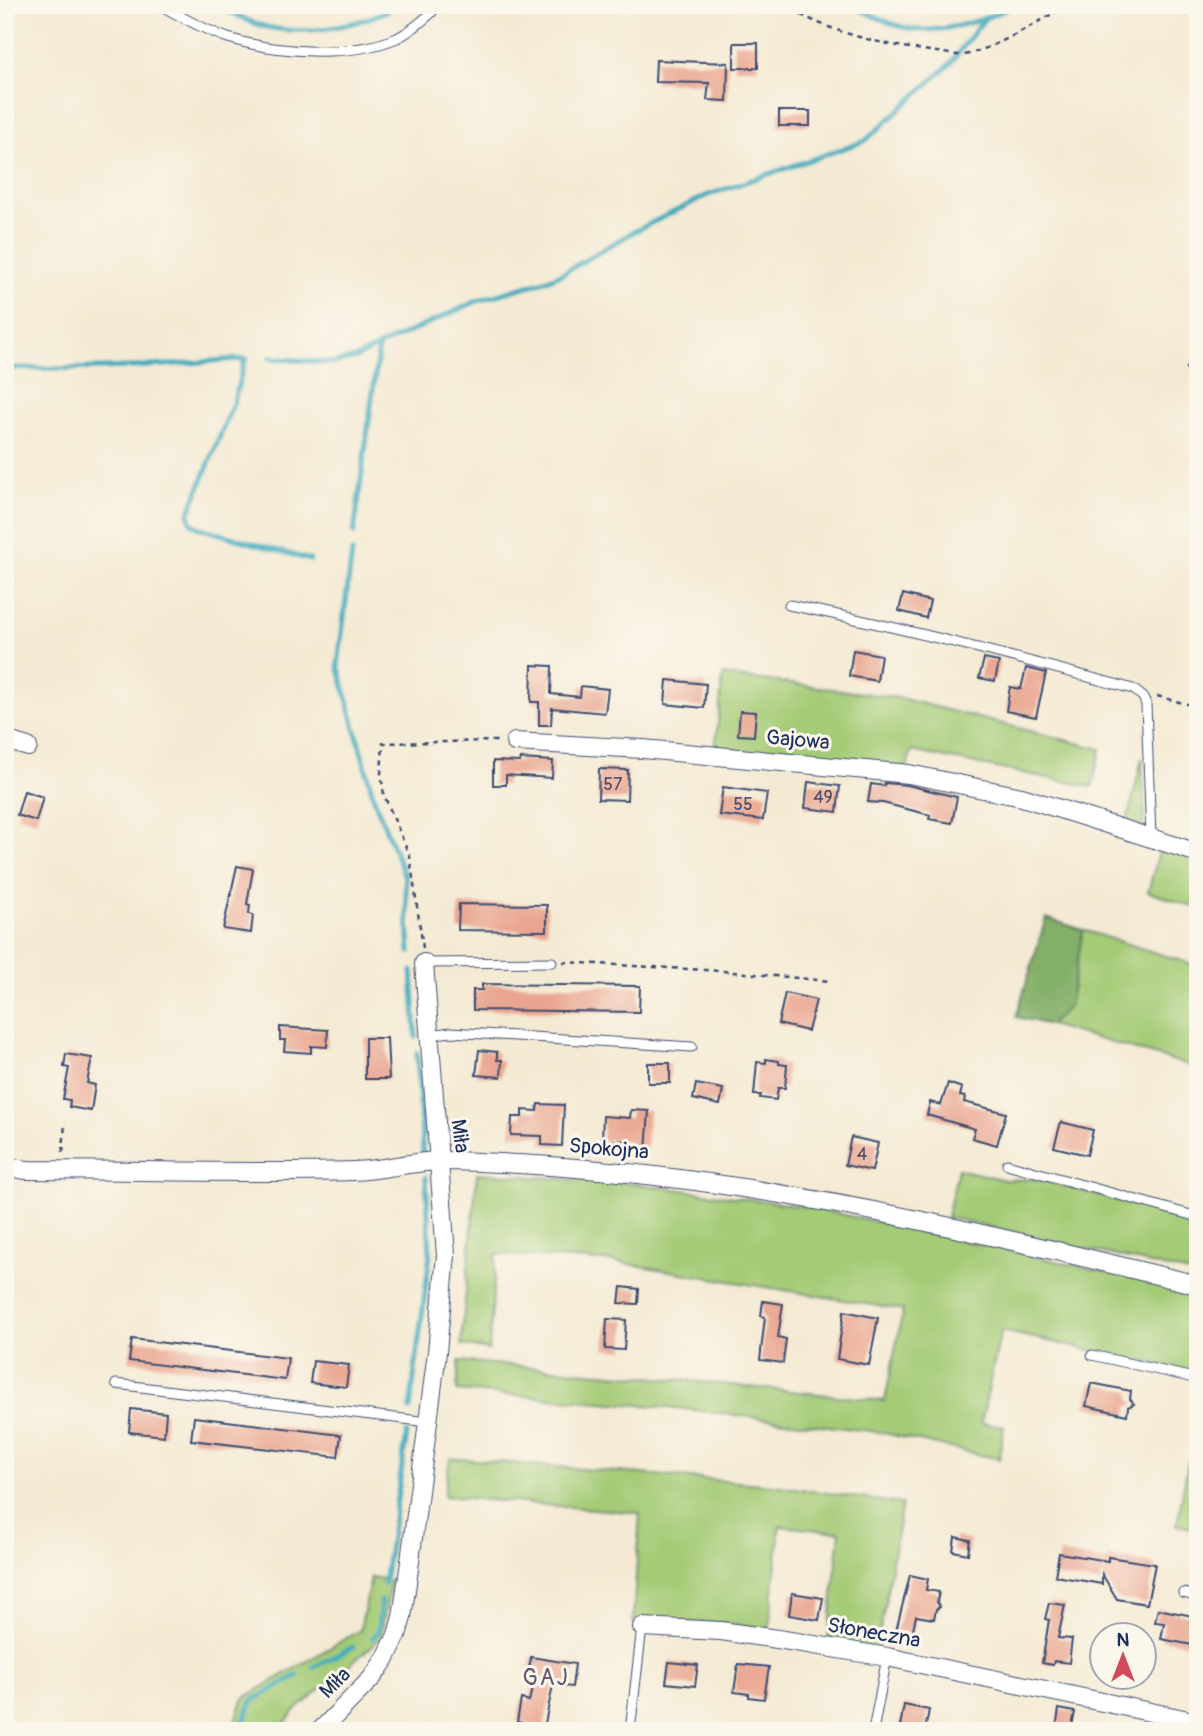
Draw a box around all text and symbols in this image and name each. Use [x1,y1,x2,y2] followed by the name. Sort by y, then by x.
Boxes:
[765,724,831,756] street label: Gajowa
[603,773,623,796] house number: 57
[813,786,833,809] house number: 49
[733,793,753,816] house number: 55
[444,1117,476,1155] street label: Miła
[568,1132,650,1166] street label: Spokojna
[857,1143,868,1166] house number: 4
[825,1612,923,1654] street label: Słoneczna
[1088,1620,1158,1690] north arrow
[1117,1628,1130,1652] text: N
[313,1661,357,1705] street label: Miła
[522,1663,570,1692] district label: GAJ

